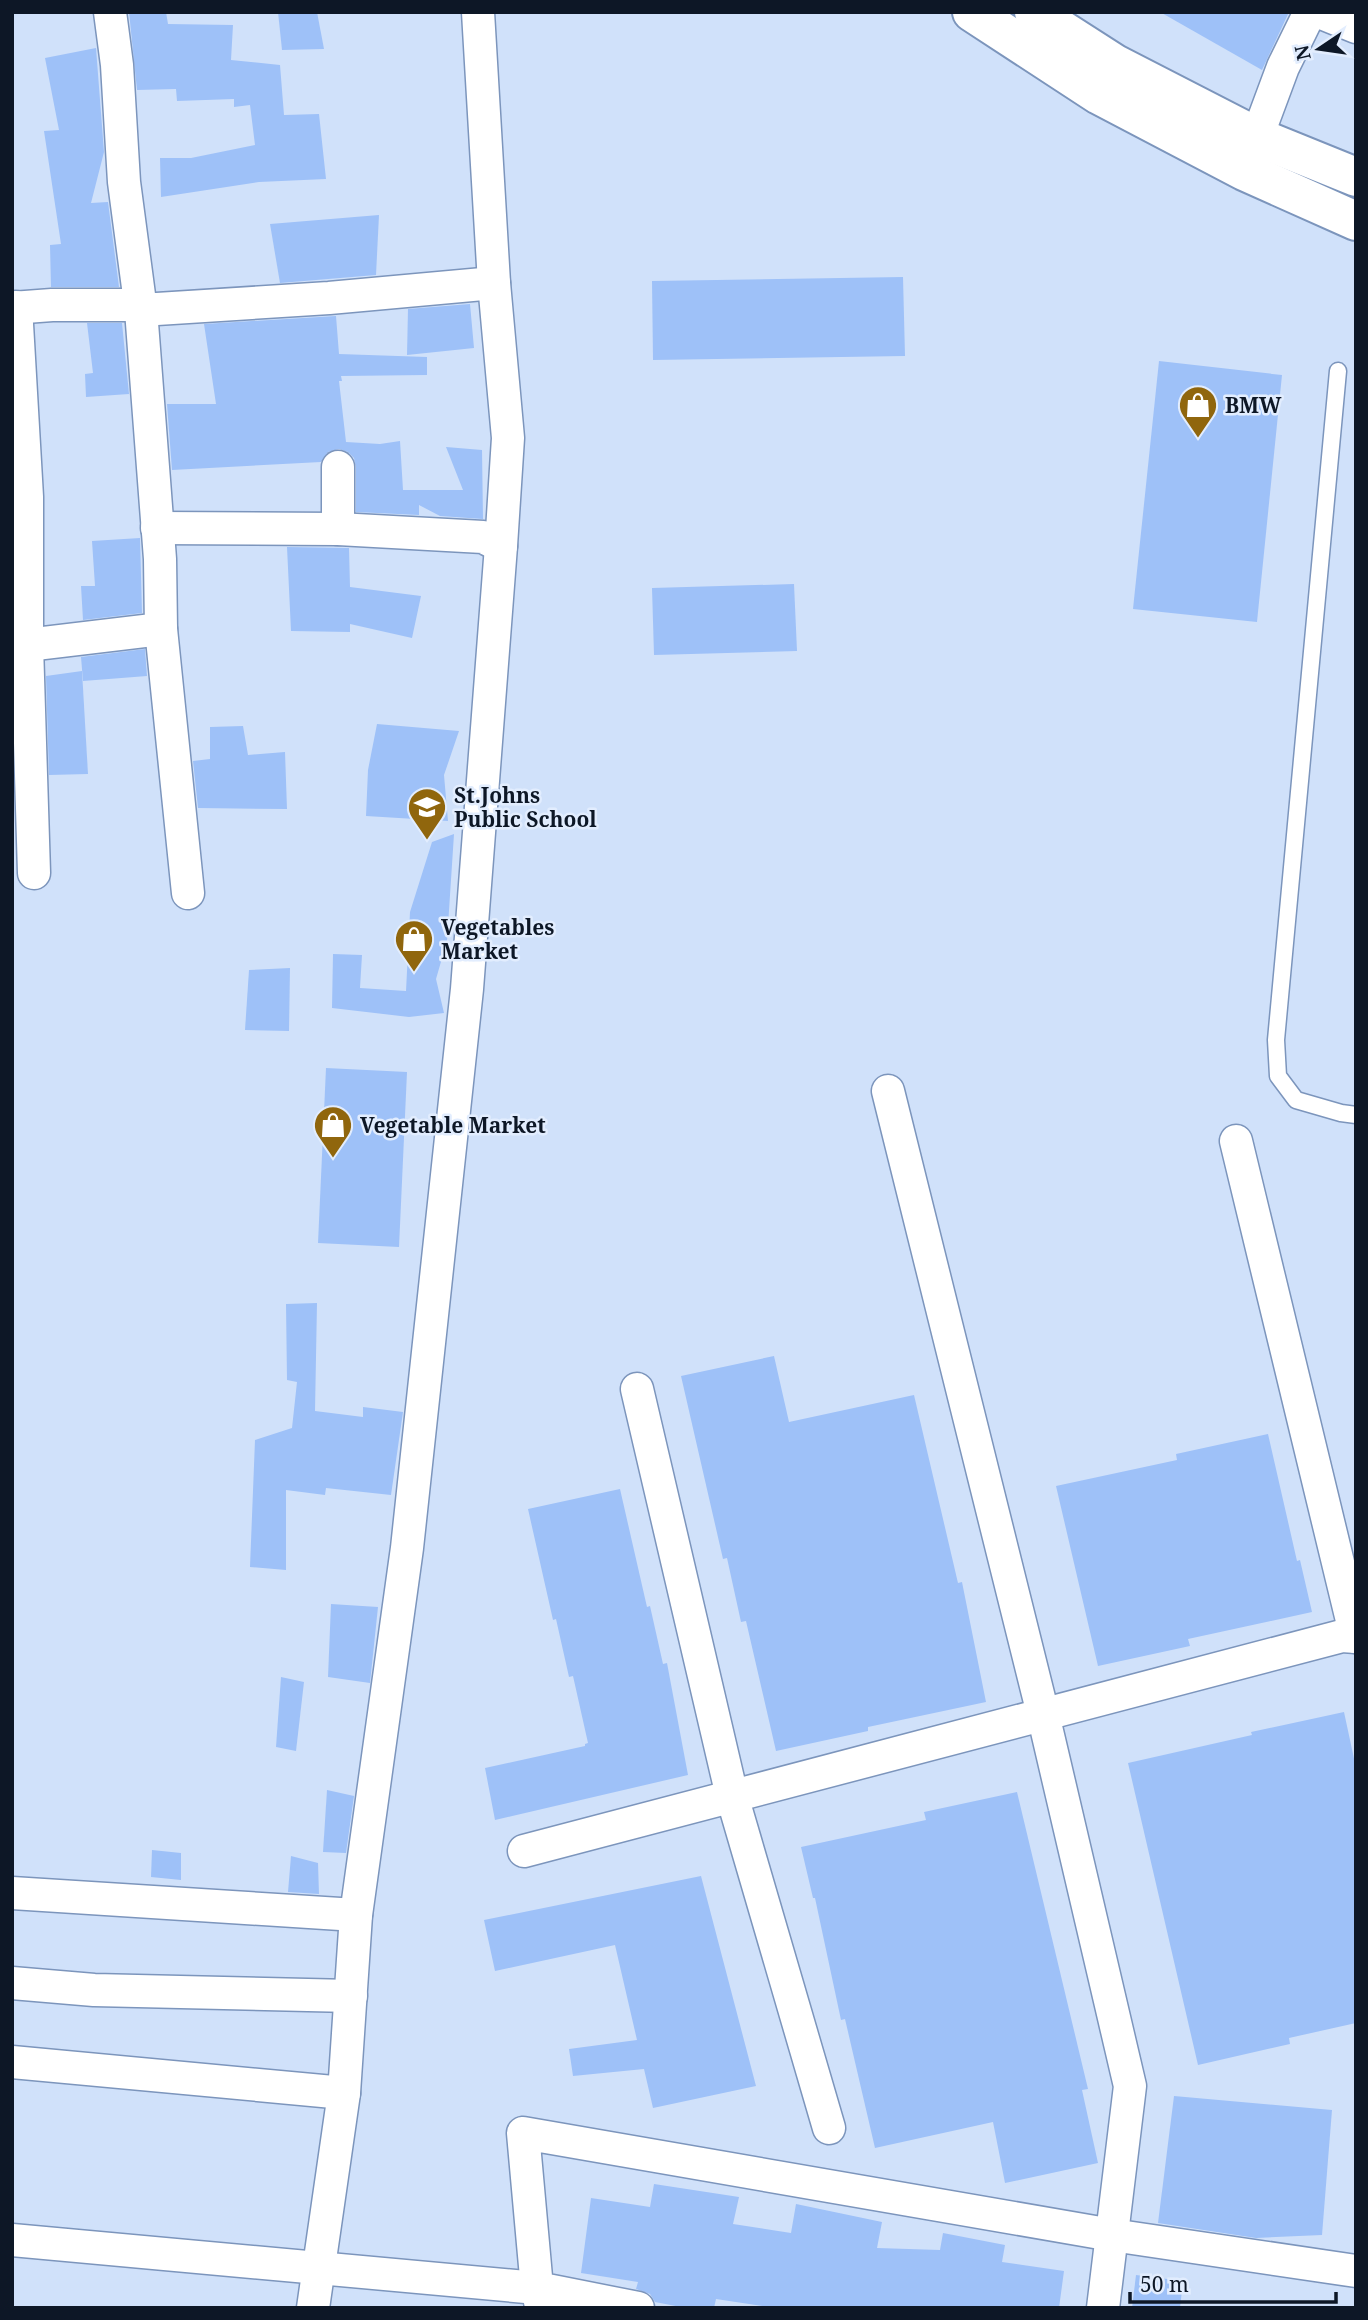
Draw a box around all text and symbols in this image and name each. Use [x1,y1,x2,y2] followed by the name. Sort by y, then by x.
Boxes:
[1284,14,1354,84] north arrow
[1288,43,1317,63] text: N
[1177,384,1219,439] shop icon: BMW
[1225,391,1282,419] place label: BMW
[454,781,597,833] place label: St.Johns Public School
[406,786,448,841] school or university icon: St.Johns Public School
[441,913,554,965] place label: Vegetables Market
[393,918,435,973] shop icon: Vegetables Market
[312,1104,354,1159] shop icon: Vegetable Market
[360,1111,546,1139] place label: Vegetable Market
[1130,2260,1336,2304] scale bar
[1140,2270,1189,2298] text: 50 m

